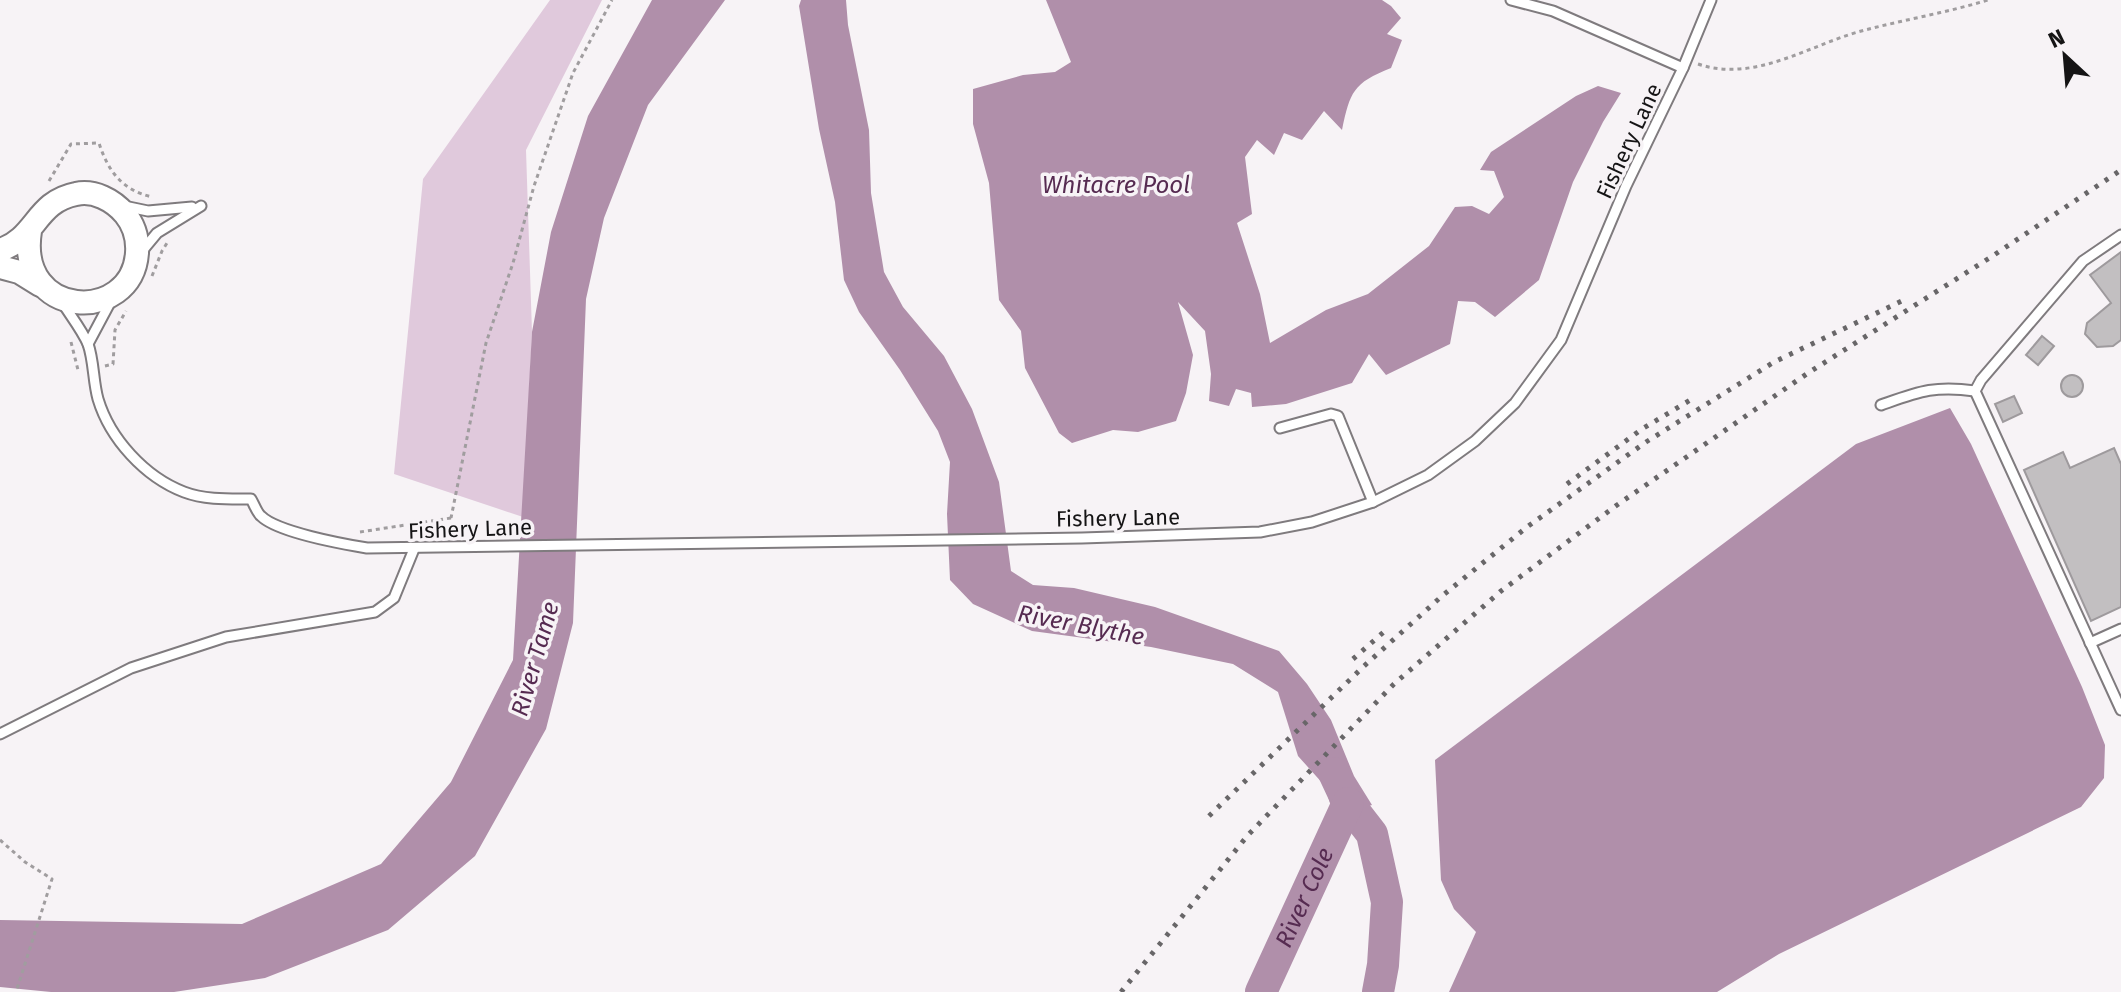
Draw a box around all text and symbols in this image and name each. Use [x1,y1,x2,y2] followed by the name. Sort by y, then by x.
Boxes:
[2025,16,2105,96] north arrow
[2044,23,2069,54] text: N
[1591,79,1667,203] street label: Fishery Lane
[1042,171,1190,199] water label: Whitacre Pool
[1056,503,1180,533] street label: Fishery Lane
[408,513,532,545] street label: Fishery Lane
[505,599,565,719] water label: River Tame
[1015,599,1147,651] water label: River Blythe
[1270,843,1339,952] water label: River Cole

